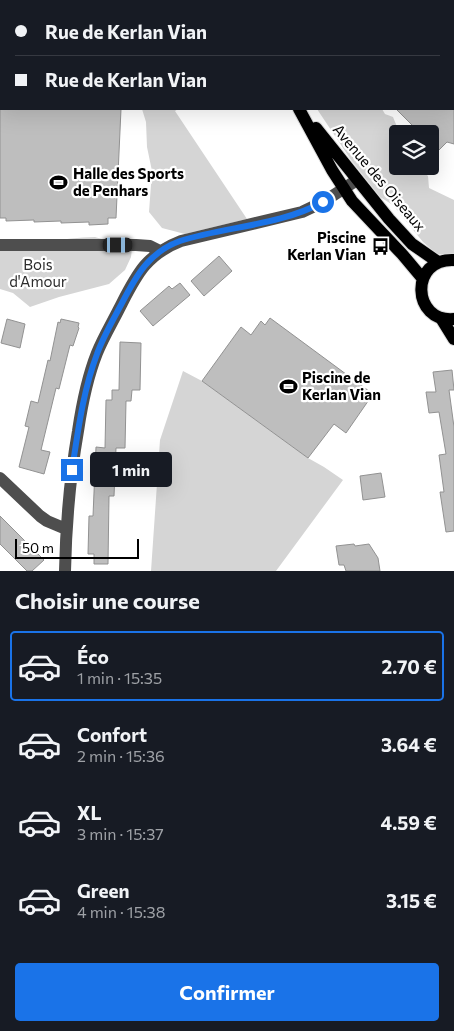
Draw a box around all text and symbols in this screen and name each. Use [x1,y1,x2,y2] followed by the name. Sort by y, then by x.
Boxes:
[45,20,207,43] text: Rue de Kerlan Vian
[45,68,207,91] text: Rue de Kerlan Vian
[330,120,430,235] street label: Avenue des Oiseaux
[389,125,439,175] map controls
[389,125,439,175] button: layers
[73,164,184,199] place label: Halle des Sports de Penhars
[49,173,69,193] sports icon: Halle des Sports de Penhars
[312,191,334,213] route start
[287,228,366,263] place label: Piscine Kerlan Vian
[370,237,390,257] bus stop icon: Piscine Kerlan Vian
[103,238,133,253] car
[9,255,67,290] park label: Bois d'Amour
[302,368,381,403] place label: Piscine de Kerlan Vian
[278,377,298,397] sports icon: Piscine de Kerlan Vian
[90,452,172,488] callout: 1 min
[61,459,83,481] route end
[112,460,150,479] text: 1 min
[15,536,139,559] scale bar
[22,539,54,556] text: 50 m
[15,587,200,614] text: Choisir une course
[17,644,62,689] icon: car
[77,645,109,668] text: Éco
[381,655,437,678] text: 2.70 €
[77,668,162,687] text: 1 min · 15:35
[17,722,62,767] icon: car
[77,723,147,746] text: Confort
[381,733,437,756] text: 3.64 €
[77,746,165,765] text: 2 min · 15:36
[17,800,62,845] icon: car
[77,801,102,824] text: XL
[381,811,437,834] text: 4.59 €
[77,824,164,843] text: 3 min · 15:37
[17,878,62,923] icon: car
[77,879,129,902] text: Green
[386,889,437,912] text: 3.15 €
[77,902,165,921] text: 4 min · 15:38
[15,963,439,1021] button: Confirmer

